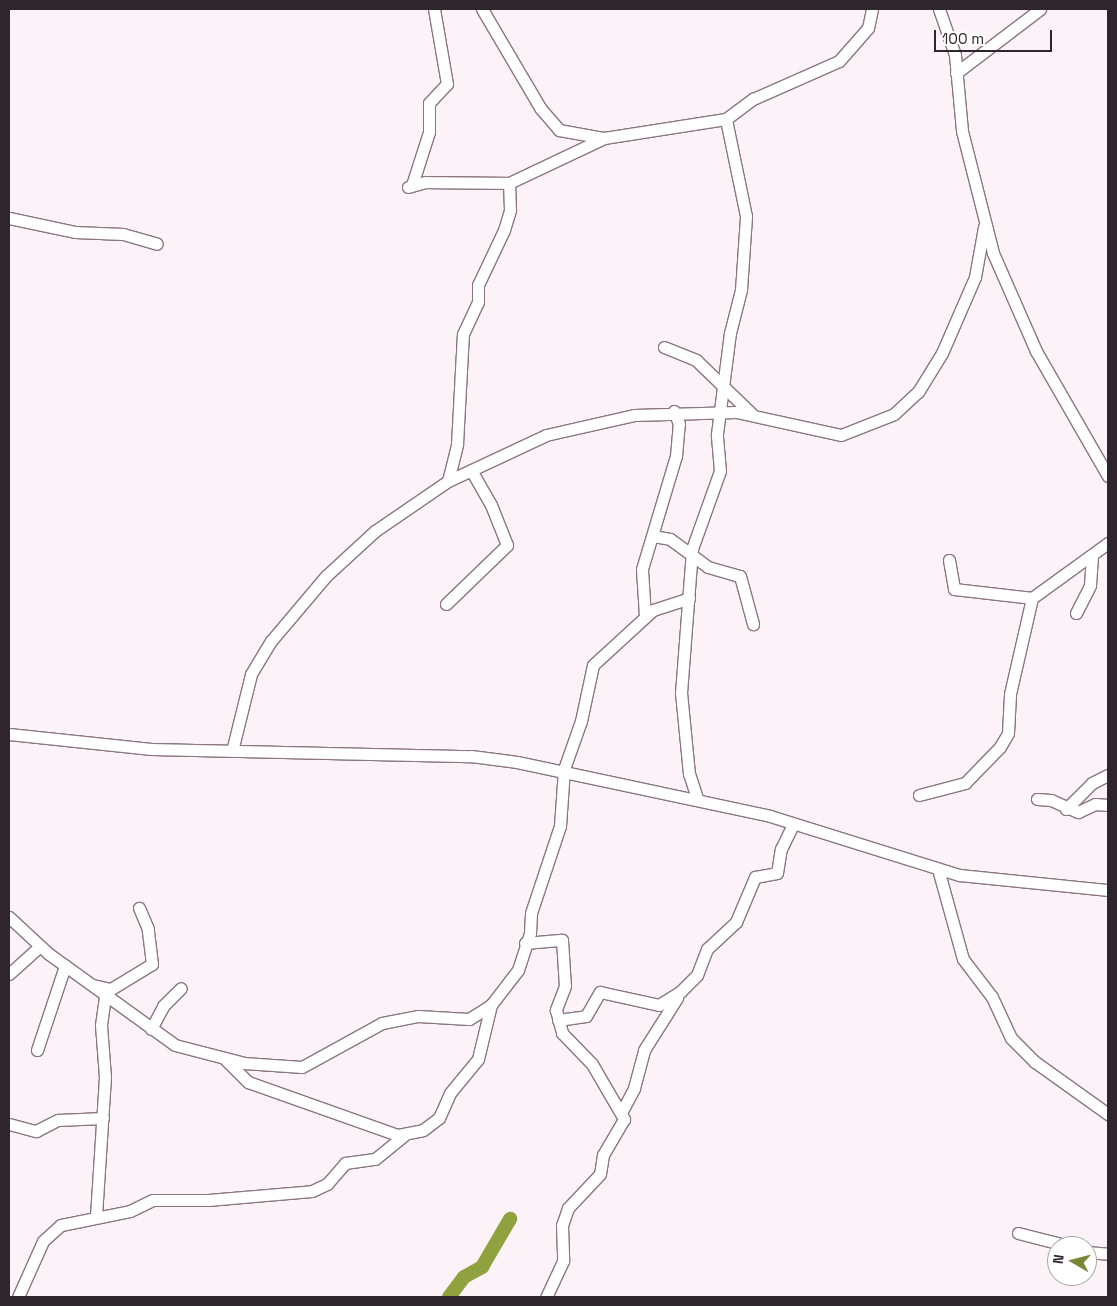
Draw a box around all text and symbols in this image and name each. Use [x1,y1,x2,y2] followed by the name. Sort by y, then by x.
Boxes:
[937,20,1054,52] scale bar
[942,29,984,48] text: 100 m
[1047,1236,1097,1286] north arrow
[1049,1253,1068,1265] text: N

